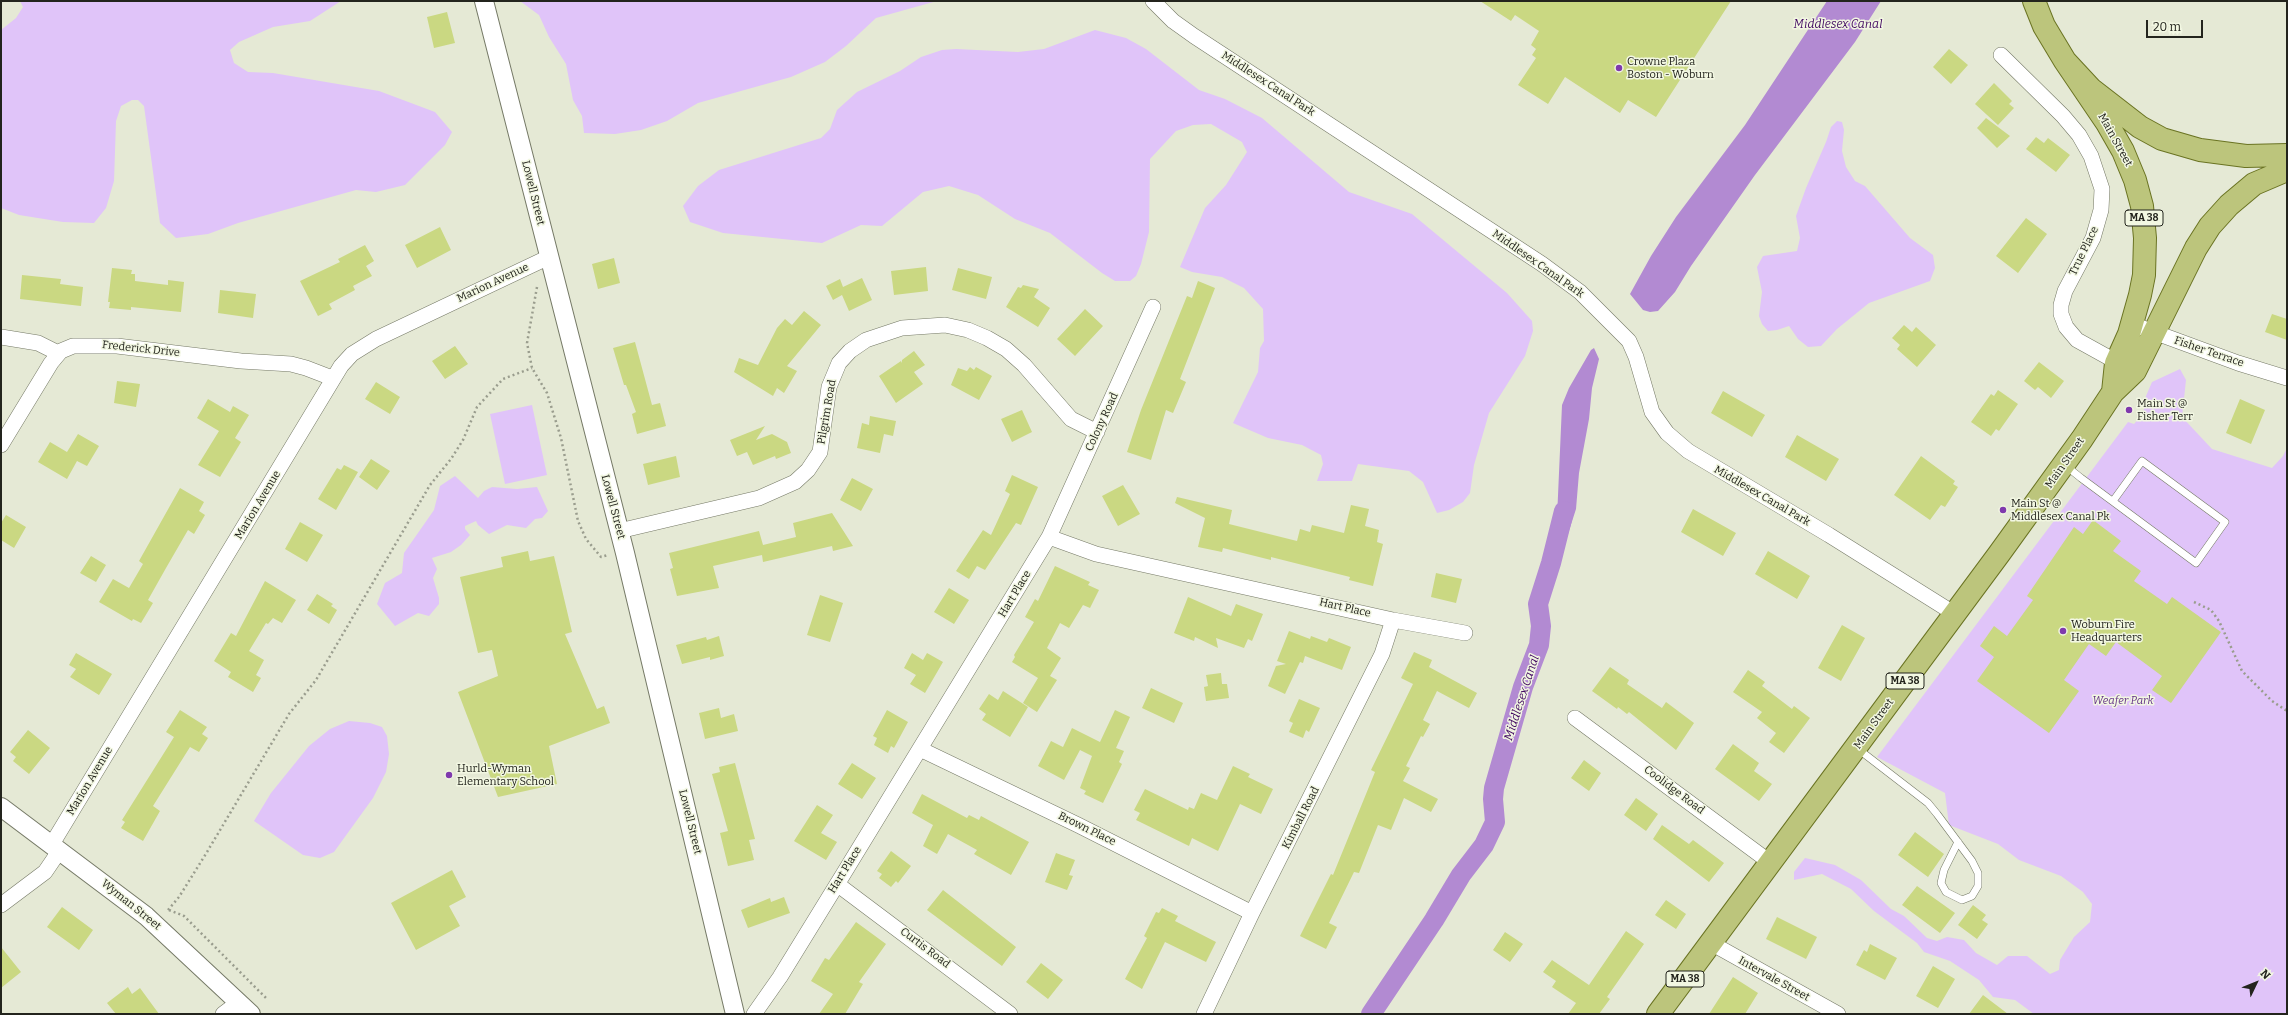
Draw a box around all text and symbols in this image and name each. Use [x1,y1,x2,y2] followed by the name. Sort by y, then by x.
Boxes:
[2148,12,2205,38] scale bar
[1794,18,1882,32] water label: Middlesex Canal
[2153,20,2181,34] text: 20 m
[1219,49,1317,119] street label: Middlesex Canal Park
[1627,55,1714,81] place label: Crowne Plaza Boston - Woburn
[1614,63,1624,73] marker: Crowne Plaza Boston - Woburn
[2095,111,2135,169] street label: Main Street
[519,159,547,227] street label: Lowell Street
[2125,210,2163,226] road number: MA 38
[2066,224,2102,278] street label: True Place
[1490,227,1586,301] street label: Middlesex Canal Park
[455,261,531,305] street label: Marion Avenue
[2172,334,2246,370] street label: Fisher Terrace
[101,338,181,360] street label: Frederick Drive
[815,379,839,445] street label: Pilgrim Road
[1083,391,1121,453] street label: Colony Road
[2137,397,2193,423] place label: Main St @ Fisher Terr
[2124,405,2134,415] marker: Main St @ Fisher Terr
[2043,435,2087,491] street label: Main Street
[1712,463,1812,529] street label: Middlesex Canal Park
[232,468,284,542] street label: Marion Avenue
[598,473,628,541] street label: Lowell Street
[2011,497,2109,523] place label: Main St @ Middlesex Canal Pk
[1998,505,2008,515] marker: Main St @ Middlesex Canal Pk
[996,568,1034,620] street label: Hart Place
[1318,596,1372,620] street label: Hart Place
[2071,618,2142,644] place label: Woburn Fire Headquarters
[2058,626,2068,636] marker: Woburn Fire Headquarters
[1501,654,1543,742] water label: Middlesex Canal
[1886,673,1924,689] road number: MA 38
[2093,694,2153,708] park label: Weafer Park
[1851,696,1897,752] street label: Main Street
[64,744,116,818] street label: Marion Avenue
[457,762,554,788] place label: Hurld-Wyman Elementary School
[1641,763,1707,817] street label: Coolidge Road
[444,770,454,780] marker: Hurld-Wyman Elementary School
[1280,785,1322,851] street label: Kimball Road
[676,788,704,856] street label: Lowell Street
[1056,809,1118,849] street label: Brown Place
[825,844,865,896] street label: Hart Place
[98,877,164,933] street label: Wyman Street
[897,925,953,971] street label: Curtis Road
[1736,954,1812,1004] street label: Intervale Street
[2236,963,2276,1003] north arrow
[2257,967,2273,982] text: N
[1666,971,1704,987] road number: MA 38

